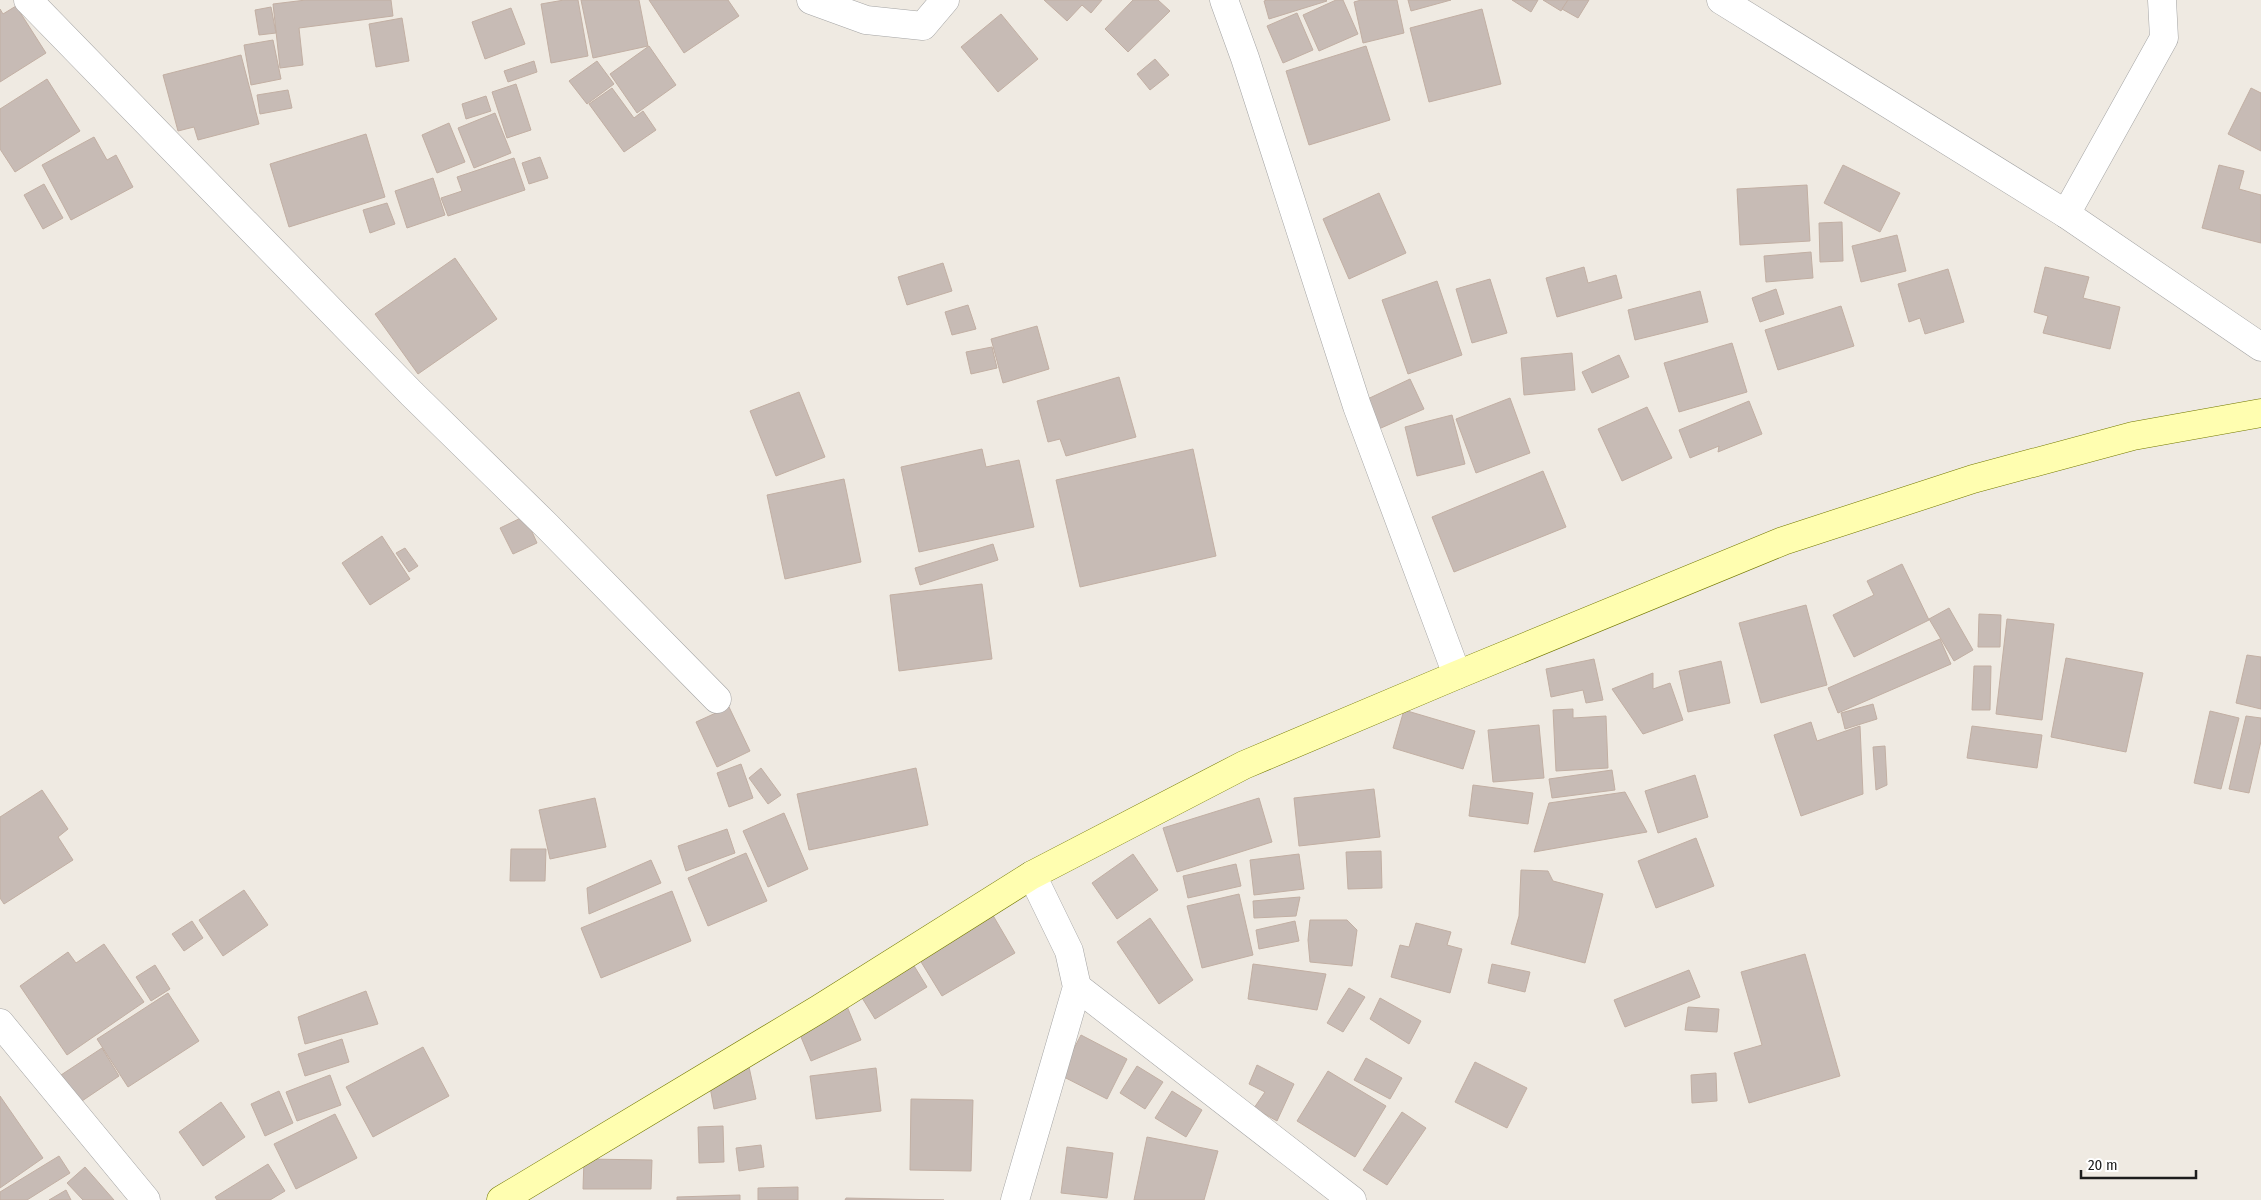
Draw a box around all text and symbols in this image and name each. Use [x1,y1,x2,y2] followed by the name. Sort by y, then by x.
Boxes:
[2081,1148,2196,1180] scale bar
[2088,1156,2118,1174] text: 20 m

